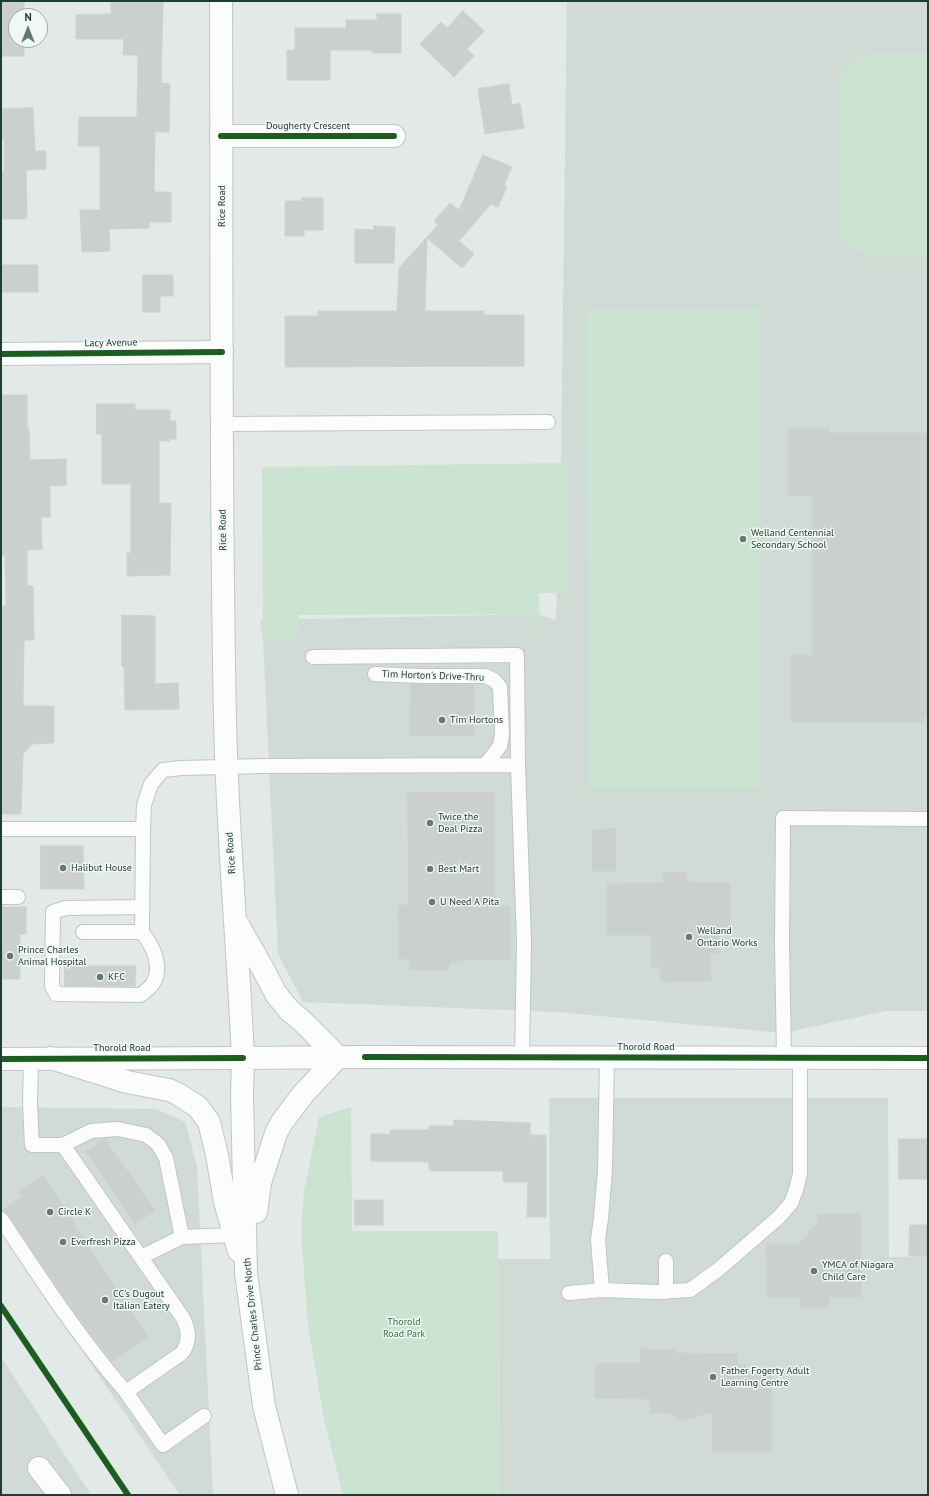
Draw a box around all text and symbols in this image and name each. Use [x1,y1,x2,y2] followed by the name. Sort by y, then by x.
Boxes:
[8,8,48,48] north arrow
[24,10,32,24] text: N
[266,120,350,132] street label: Dougherty Crescent
[216,185,228,227] street label: Rice Road
[84,337,138,349] street label: Lacy Avenue
[217,509,229,551] street label: Rice Road
[751,527,834,550] place label: Welland Centennial Secondary School
[738,534,748,544] marker: Welland Centennial Secondary School
[382,668,484,684] street label: Tim Horton's Drive-Thru
[450,714,503,726] place label: Tim Hortons
[437,715,447,725] marker: Tim Hortons
[438,811,482,834] place label: Twice the Deal Pizza
[425,818,435,828] marker: Twice the Deal Pizza
[224,832,238,874] street label: Rice Road
[71,862,132,874] place label: Halibut House
[58,863,68,873] marker: Halibut House
[438,863,479,875] place label: Best Mart
[425,864,435,874] marker: Best Mart
[440,896,499,908] place label: U Need A Pita
[427,897,437,907] marker: U Need A Pita
[697,925,757,948] place label: Welland Ontario Works
[684,932,694,942] marker: Welland Ontario Works
[18,944,86,968] place label: Prince Charles Animal Hospital
[5,951,15,961] marker: Prince Charles Animal Hospital
[108,971,125,983] place label: KFC
[95,972,105,982] marker: KFC
[617,1041,675,1053] street label: Thorold Road
[93,1042,151,1054] street label: Thorold Road
[58,1206,91,1218] place label: Circle K
[45,1207,55,1217] marker: Circle K
[71,1236,136,1248] place label: Everfresh Pizza
[58,1237,68,1247] marker: Everfresh Pizza
[241,1257,265,1371] street label: Prince Charles Drive North
[822,1259,894,1282] place label: YMCA of Niagara Child Care
[809,1266,819,1276] marker: YMCA of Niagara Child Care
[113,1288,170,1312] place label: CC's Dugout Italian Eatery
[100,1295,110,1305] marker: CC's Dugout Italian Eatery
[383,1316,425,1340] park label: Thorold Road Park
[721,1365,809,1388] place label: Father Fogerty Adult Learning Centre
[708,1372,718,1382] marker: Father Fogerty Adult Learning Centre

